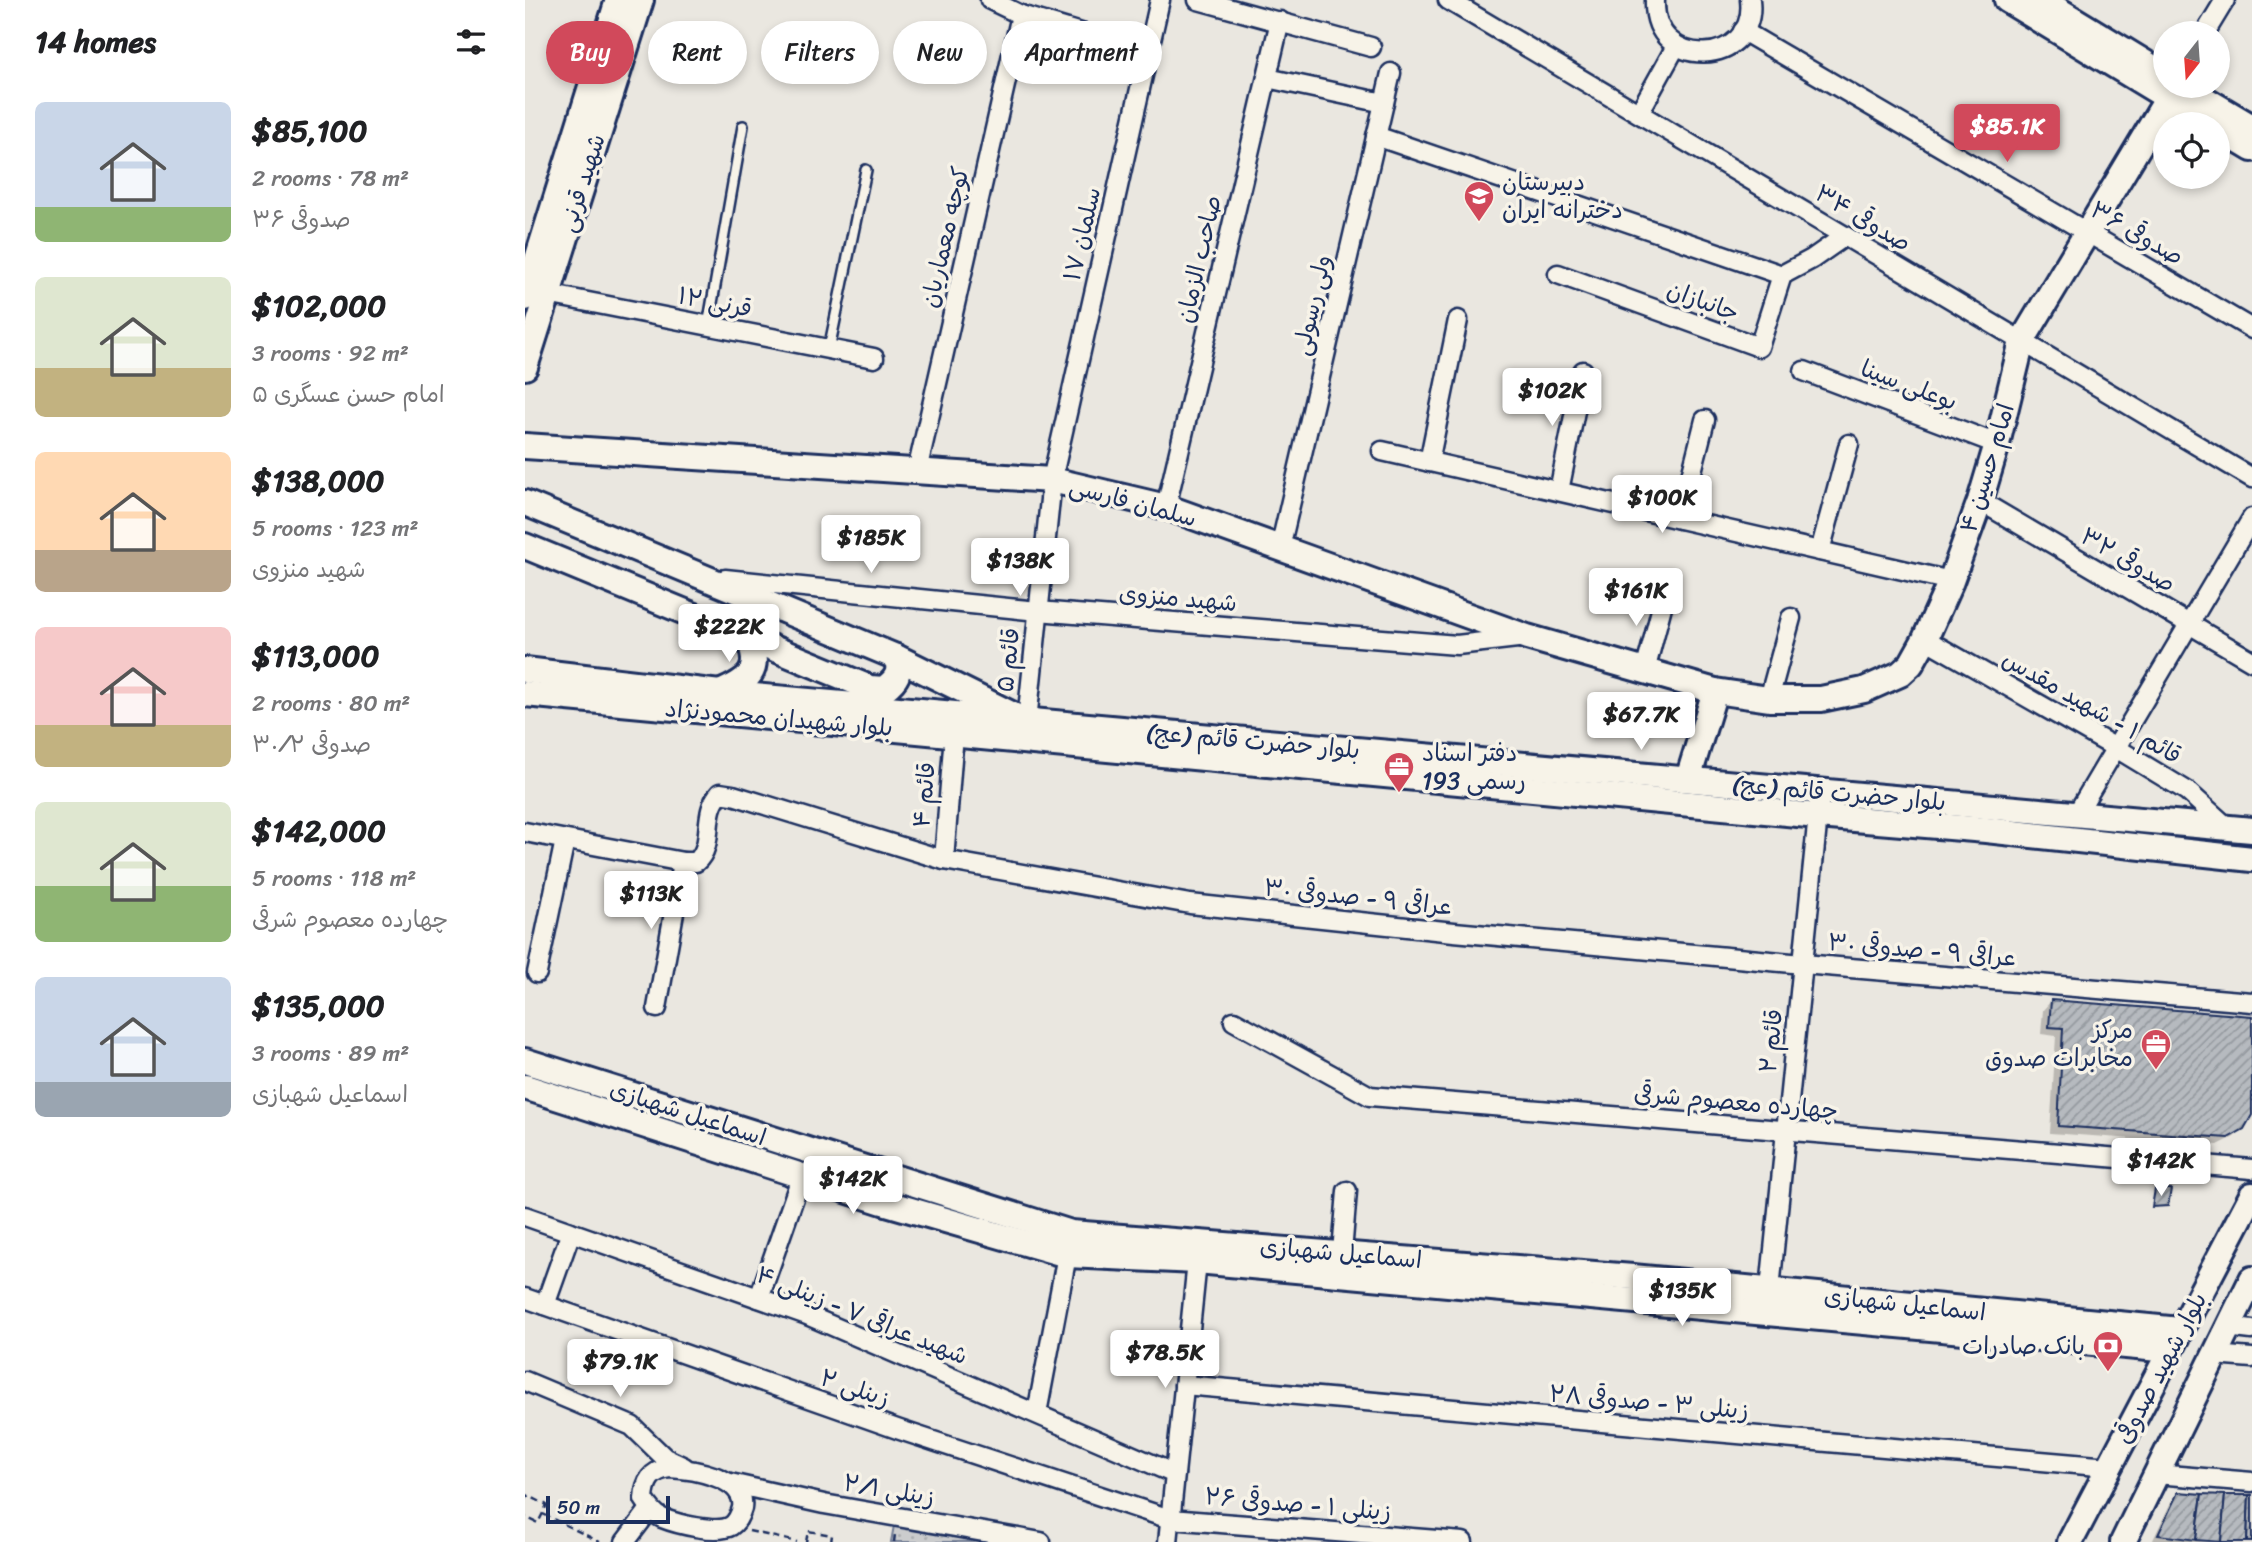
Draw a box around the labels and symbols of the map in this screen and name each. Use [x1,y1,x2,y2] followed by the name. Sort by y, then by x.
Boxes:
[2153,21,2229,98] north arrow
[1950,104,2064,164] pin: $85.1K
[546,128,618,238] street label: شهید قرنی
[1502,161,1623,231] place label: دبیرستان دخترانه ایران
[908,162,982,312] street label: کوچه معماریان
[1807,173,1919,263] street label: صدوقی ۳۴
[1462,179,1496,223] school or university icon: دبیرستان دخترانه ایران
[1051,183,1113,285] street label: سلمان ۱۷
[2082,189,2192,277] street label: صدوقی ۳۶
[1164,191,1234,327] street label: صاحب الزمان
[1280,250,1344,360] street label: ولی رسولی
[1661,269,1745,333] street label: جانبازان
[674,274,756,330] street label: قرنی ۱۲
[1854,347,1964,423] street label: بوعلی سینا
[1503,368,1601,428] pin: $102K
[1947,398,2027,538] street label: امام حسین ۴
[1065,465,1201,539] street label: سلمان فارسی
[1613,476,1711,535] pin: $100K
[822,516,920,575] pin: $185K
[2072,516,2184,604] street label: صدوقی ۳۲
[971,538,1069,598] pin: $138K
[1587,568,1685,628] pin: $161K
[1117,572,1239,624] street label: شهید منزوی
[680,604,778,664] pin: $222K
[984,626,1032,694] street label: قائم ۵
[1994,638,2190,776] street label: قائم ۱ - شهید مقدس
[663,687,895,749] street label: بلوار شهیدان محمودنژاد
[1584,692,1698,752] pin: $67.7K
[1144,711,1362,771] street label: بلوار حضرت قائم (عج)
[1422,732,1526,802] place label: دفتر اسناد رسمی 193
[1382,750,1416,794] office icon: دفتر اسناد رسمی 193
[900,760,948,830] street label: قائم ۴
[1730,763,1948,823] street label: بلوار حضرت قائم (عج)
[1262,866,1454,928] street label: عراقی ۹ - صدوقی ۳۰
[602,872,700,931] pin: $113K
[1826,921,2018,979] street label: عراقی ۹ - صدوقی ۳۰
[1747,1007,1795,1075] street label: قائم ۲
[1985,1009,2133,1079] place label: مرکز مخابرات صدوق
[2139,1027,2173,1071] office icon: مرکز مخابرات صدوق
[604,1068,772,1158] street label: اسماعیل شهبازی
[1632,1072,1840,1132] street label: چهارده معصوم شرقی
[2112,1138,2210,1198] pin: $142K
[804,1156,902,1216] pin: $142K
[1258,1225,1424,1281] street label: اسماعیل شهبازی
[750,1253,974,1377] street label: شهید عراقی ۷ - زینلی ۴
[1633,1268,1731,1328] pin: $135K
[1822,1275,1988,1333] street label: اسماعیل شهبازی
[2103,1284,2219,1452] street label: بلوار شهید صدوقی
[1962,1325,2085,1367] place label: بانک صادرات
[2091,1329,2125,1373] bank icon: بانک صادرات
[1108,1330,1222,1390] pin: $78.5K
[563,1340,677,1399] pin: $79.1K
[814,1356,896,1420] street label: زینلی ۲
[1547,1372,1751,1432] street label: زینلی ۳ - صدوقی ۲۸
[840,1461,938,1519] street label: زینلی ۲/۱
[1203,1475,1393,1533] street label: زینلی ۱ - صدوقی ۲۶
[546,1493,670,1525] scale bar

